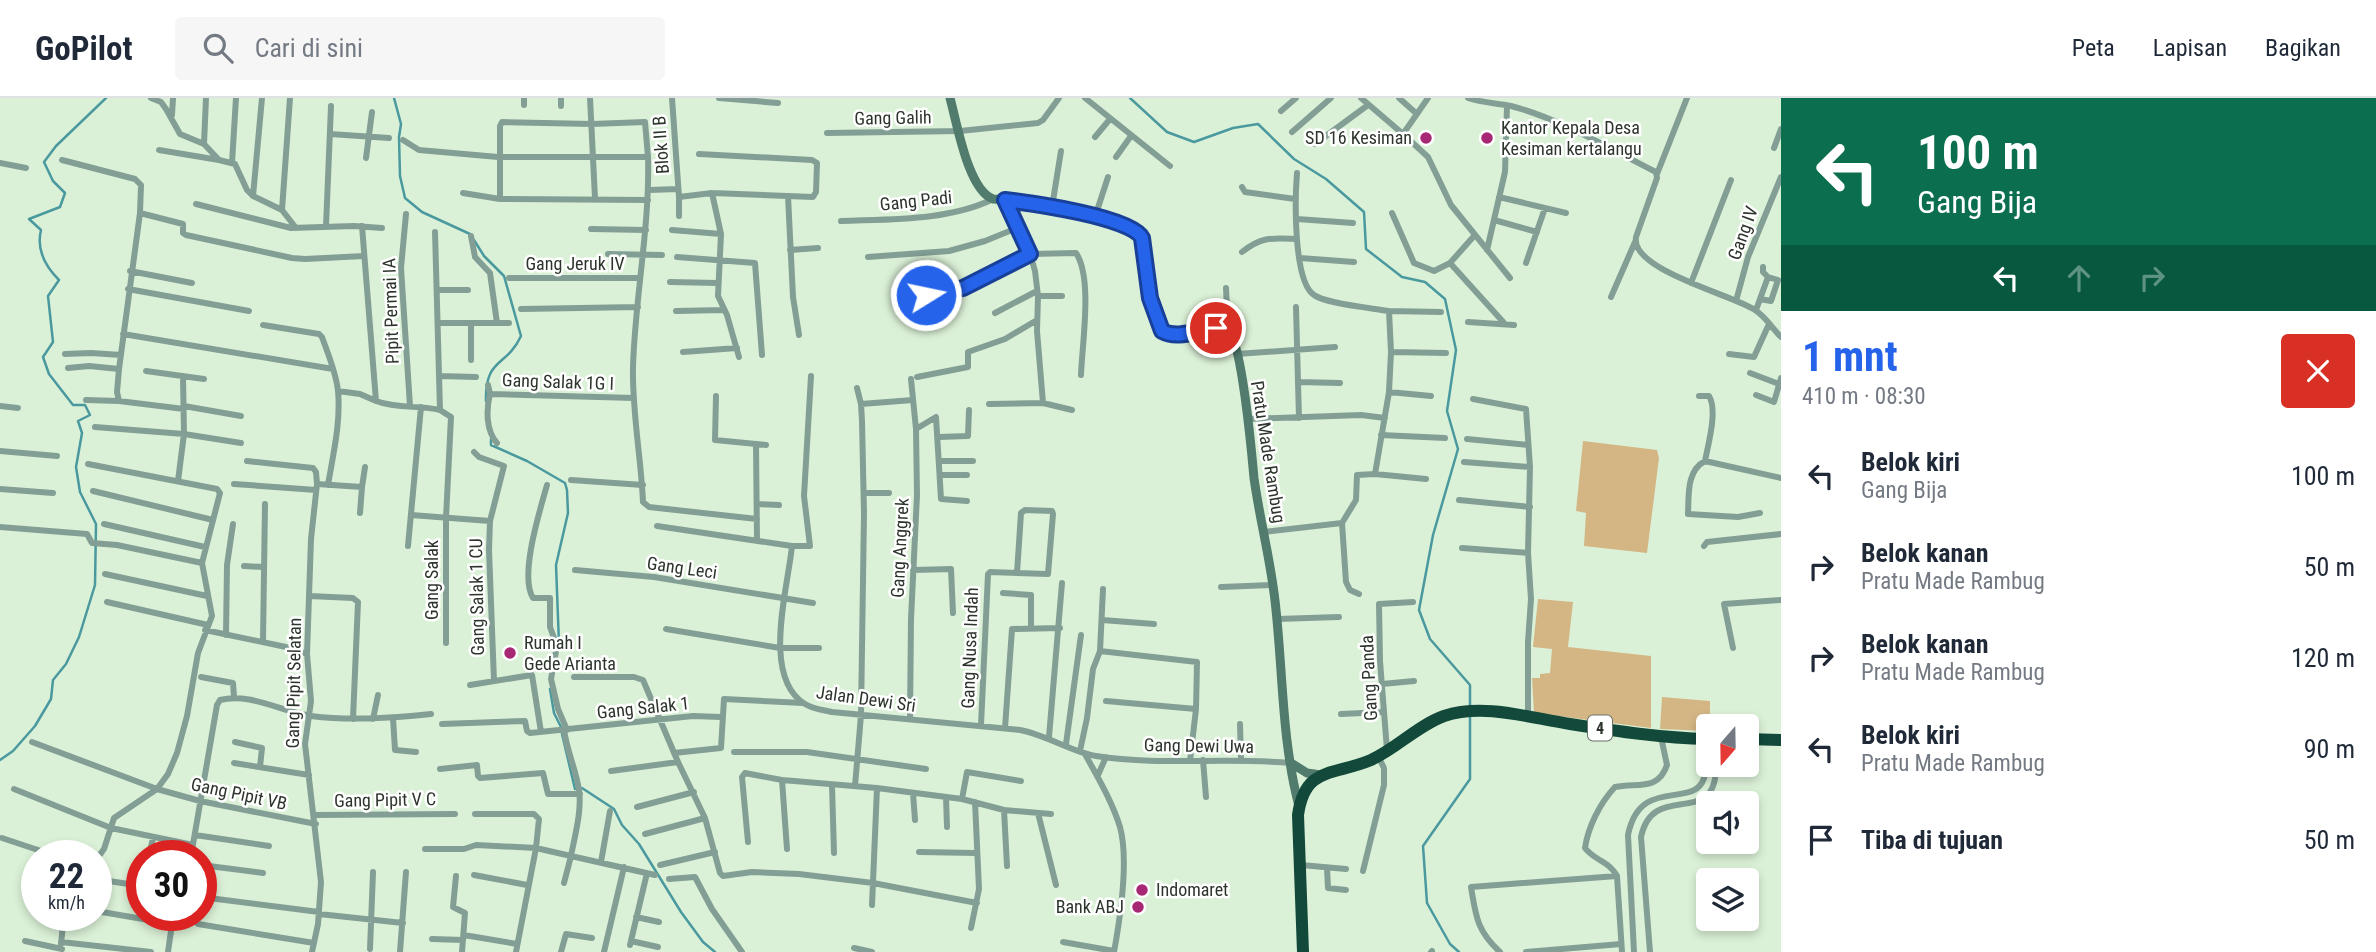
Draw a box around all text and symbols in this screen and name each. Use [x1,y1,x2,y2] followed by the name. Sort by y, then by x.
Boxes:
[175,17,665,80] search box
[35,29,133,68] text: GoPilot
[199,29,237,67] icon: search
[255,33,363,63] text: Cari di sini
[2072,34,2115,62] text: Peta
[2153,34,2227,62] text: Lapisan
[2265,34,2341,62] text: Bagikan
[854,106,932,129] street label: Gang Galih
[648,115,673,175] street label: Blok II B
[1501,117,1642,159] place label: Kantor Kepala Desa Kesiman kertalangu
[1917,124,2039,181] text: 100 m
[1802,126,1893,217] icon: left
[1305,127,1412,148] place label: SD 16 Kesiman
[1418,130,1434,146] marker: SD 16 Kesiman
[1479,130,1495,146] marker: Kantor Kepala Desa Kesiman kertalangu
[1917,183,2037,221] text: Gang Bija
[879,186,953,215] street label: Gang Padi
[1723,203,1762,263] street label: Gang IV
[525,253,625,274] street label: Gang Jeruk IV
[378,257,403,364] street label: Pipit Permai IA
[889,258,963,332] position arrow
[1987,259,2025,297] icon: left
[2060,259,2098,297] icon: ahead
[2133,259,2171,297] icon: right
[1186,298,1246,358] pin
[1197,309,1235,347] icon: arrive
[1802,332,1898,381] text: 1 mnt
[2281,334,2355,408] button: close
[502,369,614,394] street label: Gang Salak 1G I
[1247,379,1290,525] street label: Pratu Made Rambug
[1802,383,1926,410] text: 410 m · 08:30
[1861,447,1960,477] text: Belok kiri
[1802,457,1840,495] icon: left
[2291,461,2355,491] text: 100 m
[1861,477,1947,504] text: Gang Bija
[886,498,913,598] street label: Gang Anggrek
[465,538,488,656] street label: Gang Salak 1 CU
[1861,538,1988,568] text: Belok kanan
[421,540,442,620] street label: Gang Salak
[1802,548,1840,586] icon: right
[646,552,718,583] street label: Gang Leci
[2304,552,2355,582] text: 50 m
[1861,568,2045,595] text: Pratu Made Rambug
[957,587,982,709] street label: Gang Nusa Indah
[282,617,305,749] street label: Gang Pipit Selatan
[1861,629,1988,659] text: Belok kanan
[524,632,616,674] place label: Rumah I Gede Arianta
[1356,635,1381,721] street label: Gang Panda
[1802,639,1840,677] icon: right
[2291,643,2355,673] text: 120 m
[502,645,518,661] marker: Rumah I Gede Arianta
[1861,659,2045,686] text: Pratu Made Rambug
[815,681,917,716] street label: Jalan Dewi Sri
[596,692,690,723] street label: Gang Salak 1
[1696,714,1759,777] north arrow
[1696,714,1759,931] map controls
[1588,716,1612,740] road number: 4
[1861,720,1960,750] text: Belok kiri
[1802,730,1840,768] icon: left
[1144,734,1254,757] street label: Gang Dewi Uwa
[2304,734,2355,764] text: 90 m
[1861,750,2045,777] text: Pratu Made Rambug
[189,773,289,814] street label: Gang Pipit VB
[334,788,436,811] street label: Gang Pipit V C
[1696,791,1759,854] button: sound
[1802,821,1840,859] icon: arrive
[1861,825,2003,855] text: Tiba di tujuan
[2304,825,2355,855] text: 50 m
[126,840,217,931] speed limit sign: 30
[49,856,84,897] text: 22
[1696,868,1759,931] button: layers
[1156,879,1228,900] place label: Indomaret
[1134,882,1150,898] marker: Indomaret
[48,892,85,913] text: km/h
[1056,896,1124,917] place label: Bank ABJ
[1130,899,1146,915] marker: Bank ABJ

